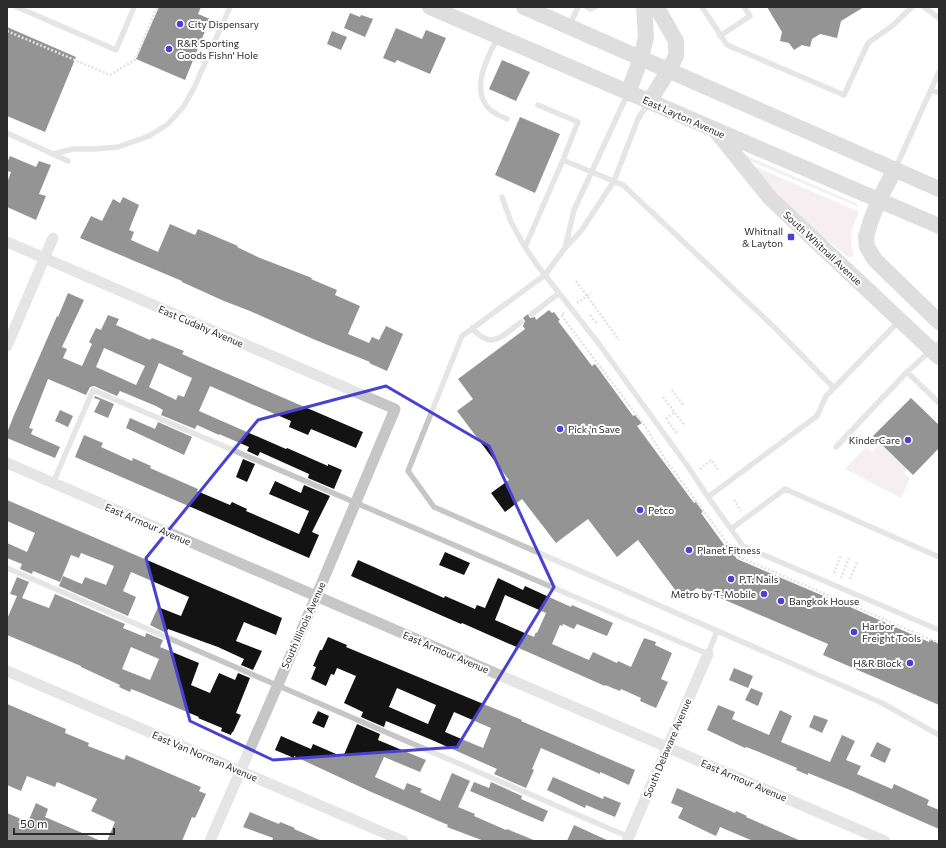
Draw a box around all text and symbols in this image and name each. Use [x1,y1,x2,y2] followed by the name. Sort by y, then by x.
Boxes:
[188,18,259,30] place label: City Dispensary
[175,19,185,29] marker: City Dispensary
[177,37,258,61] place label: R&R Sporting Goods Fishn' Hole
[164,44,174,54] marker: R&R Sporting Goods Fishn' Hole
[641,93,727,141] street label: East Layton Avenue
[781,208,865,288] street label: South Whitnall Avenue
[742,225,783,249] place label: Whitnall & Layton
[786,232,796,242] marker: Whitnall & Layton
[157,303,245,349] street label: East Cudahy Avenue
[568,423,620,435] place label: Pick 'n Save
[555,424,565,434] marker: Pick 'n Save
[849,434,900,446] place label: KinderCare
[903,435,913,445] marker: KinderCare
[103,500,193,548] street label: East Armour Avenue
[648,504,674,516] place label: Petco
[635,505,645,515] marker: Petco
[697,544,761,556] place label: Planet Fitness
[684,545,694,555] marker: Planet Fitness
[739,573,779,585] place label: P.T. Nails
[726,574,736,584] marker: P.T. Nails
[278,580,328,670] street label: South Illinois Avenue
[671,588,756,600] place label: Metro by T-Mobile
[759,589,769,599] marker: Metro by T-Mobile
[789,595,859,607] place label: Bangkok House
[776,596,786,606] marker: Bangkok House
[862,620,922,644] place label: Harbor Freight Tools
[849,627,859,637] marker: Harbor Freight Tools
[401,628,491,676] street label: East Armour Avenue
[853,657,903,669] place label: H&R Block
[905,658,915,668] marker: H&R Block
[641,696,693,800] street label: South Delaware Avenue
[150,728,260,784] street label: East Van Norman Avenue
[699,756,789,804] street label: East Armour Avenue
[14,810,114,836] scale bar
[20,816,48,830] text: 50 m

